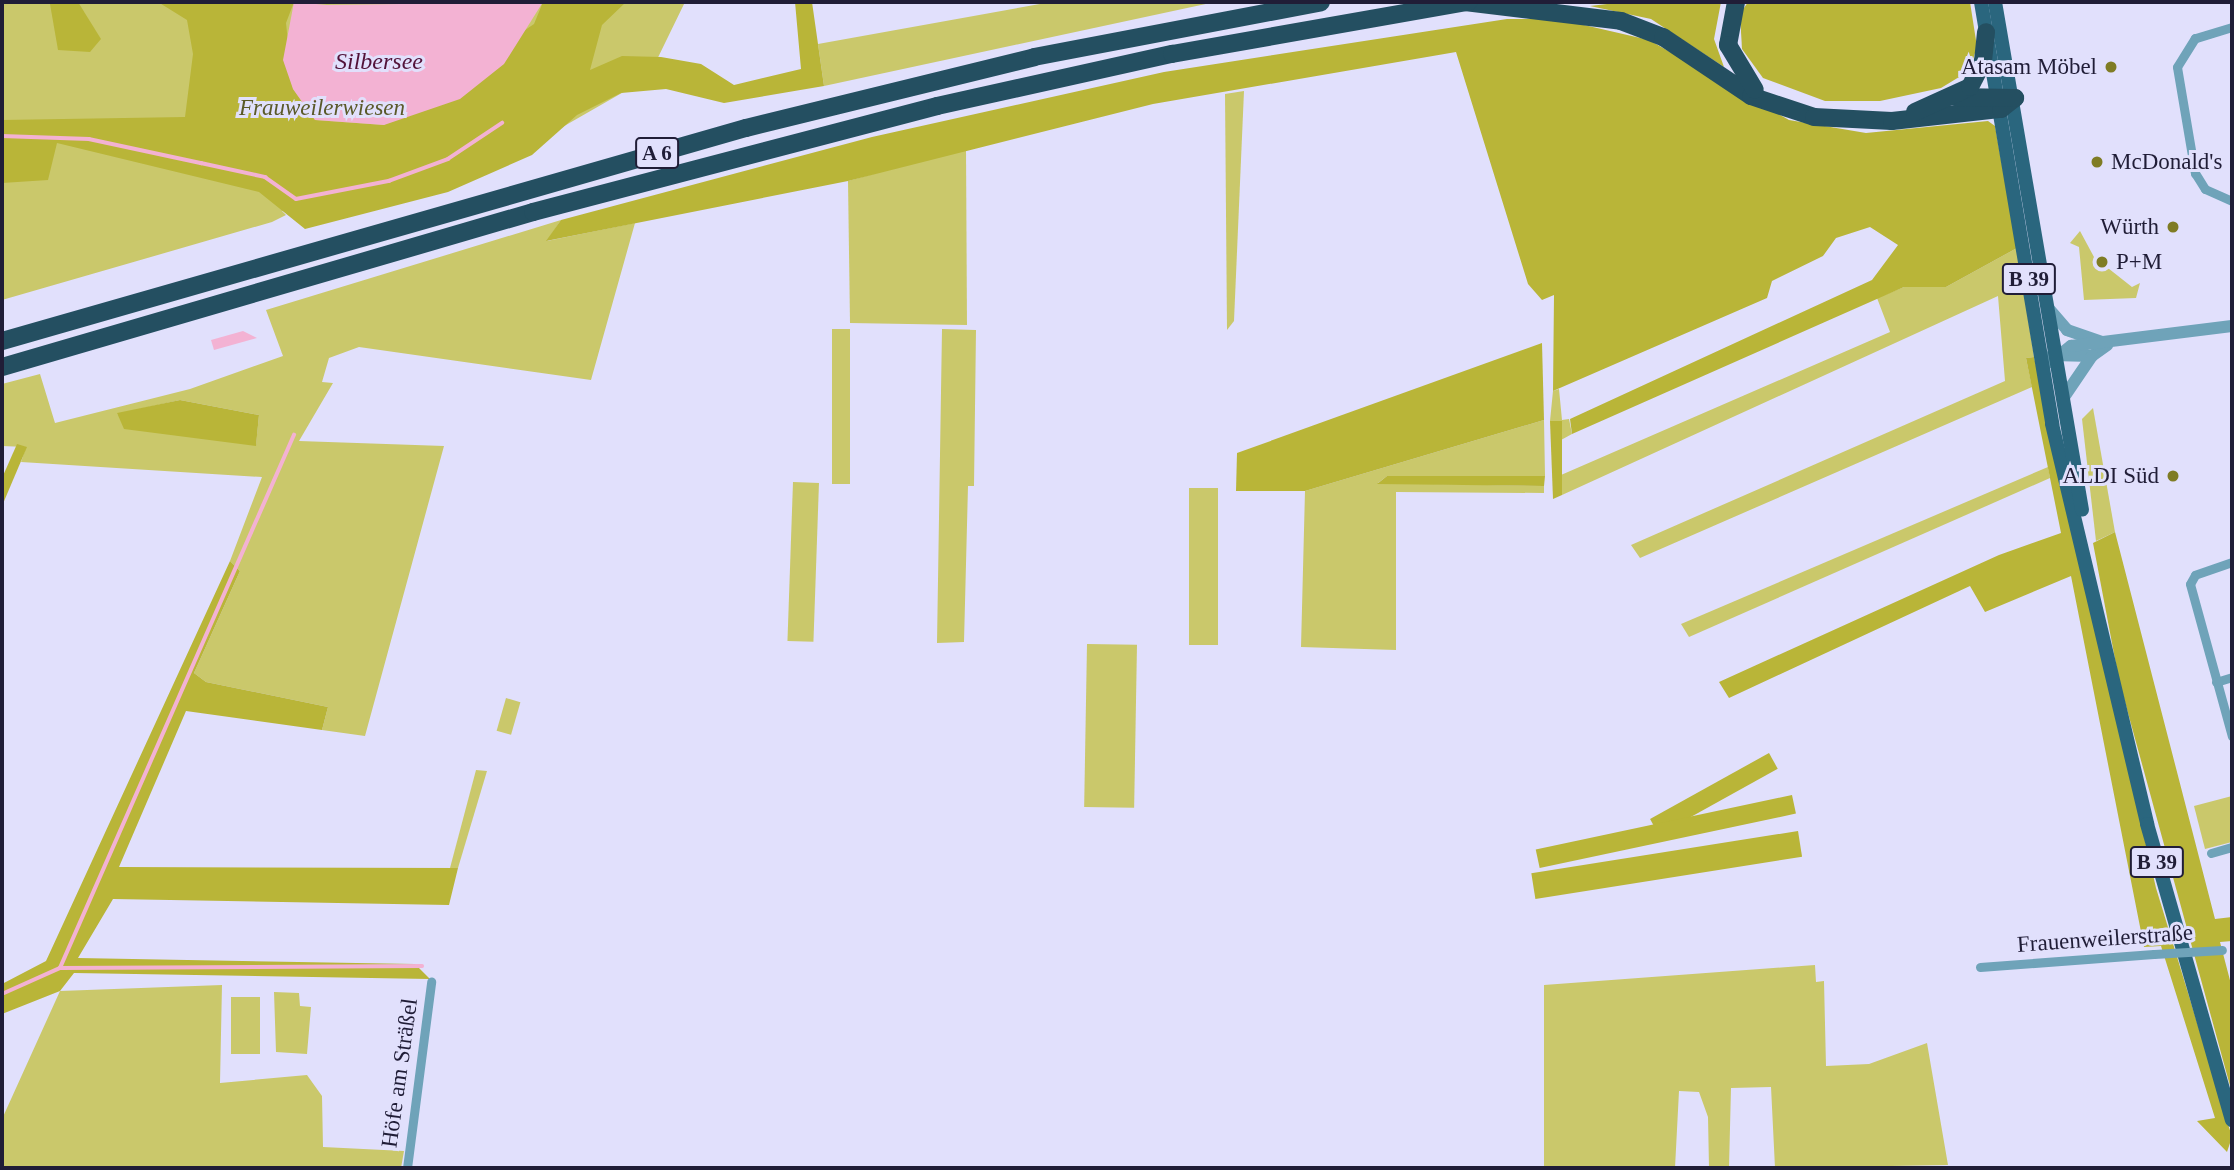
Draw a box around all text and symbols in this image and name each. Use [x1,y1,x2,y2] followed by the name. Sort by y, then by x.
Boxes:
[335,48,423,76] water label: Silbersee
[1961,53,2097,81] place label: Atasam Möbel
[2103,59,2119,75] marker: Atasam Möbel
[239,94,405,122] park label: Frauweilerwiesen
[634,136,680,170] road number: A 6
[2111,148,2222,176] place label: McDonald's
[2089,154,2105,170] marker: McDonald's
[2100,213,2159,241] place label: Würth
[2165,219,2181,235] marker: Würth
[2116,248,2162,276] place label: P+M
[2094,254,2110,270] marker: P+M
[2001,262,2057,296] road number: B 39
[2063,462,2159,490] place label: ALDI Süd
[2165,468,2181,484] marker: ALDI Süd
[2129,844,2185,880] road number: B 39
[2016,919,2194,959] street label: Frauenweilerstraße
[376,996,424,1150] street label: Höfe am Sträßel

